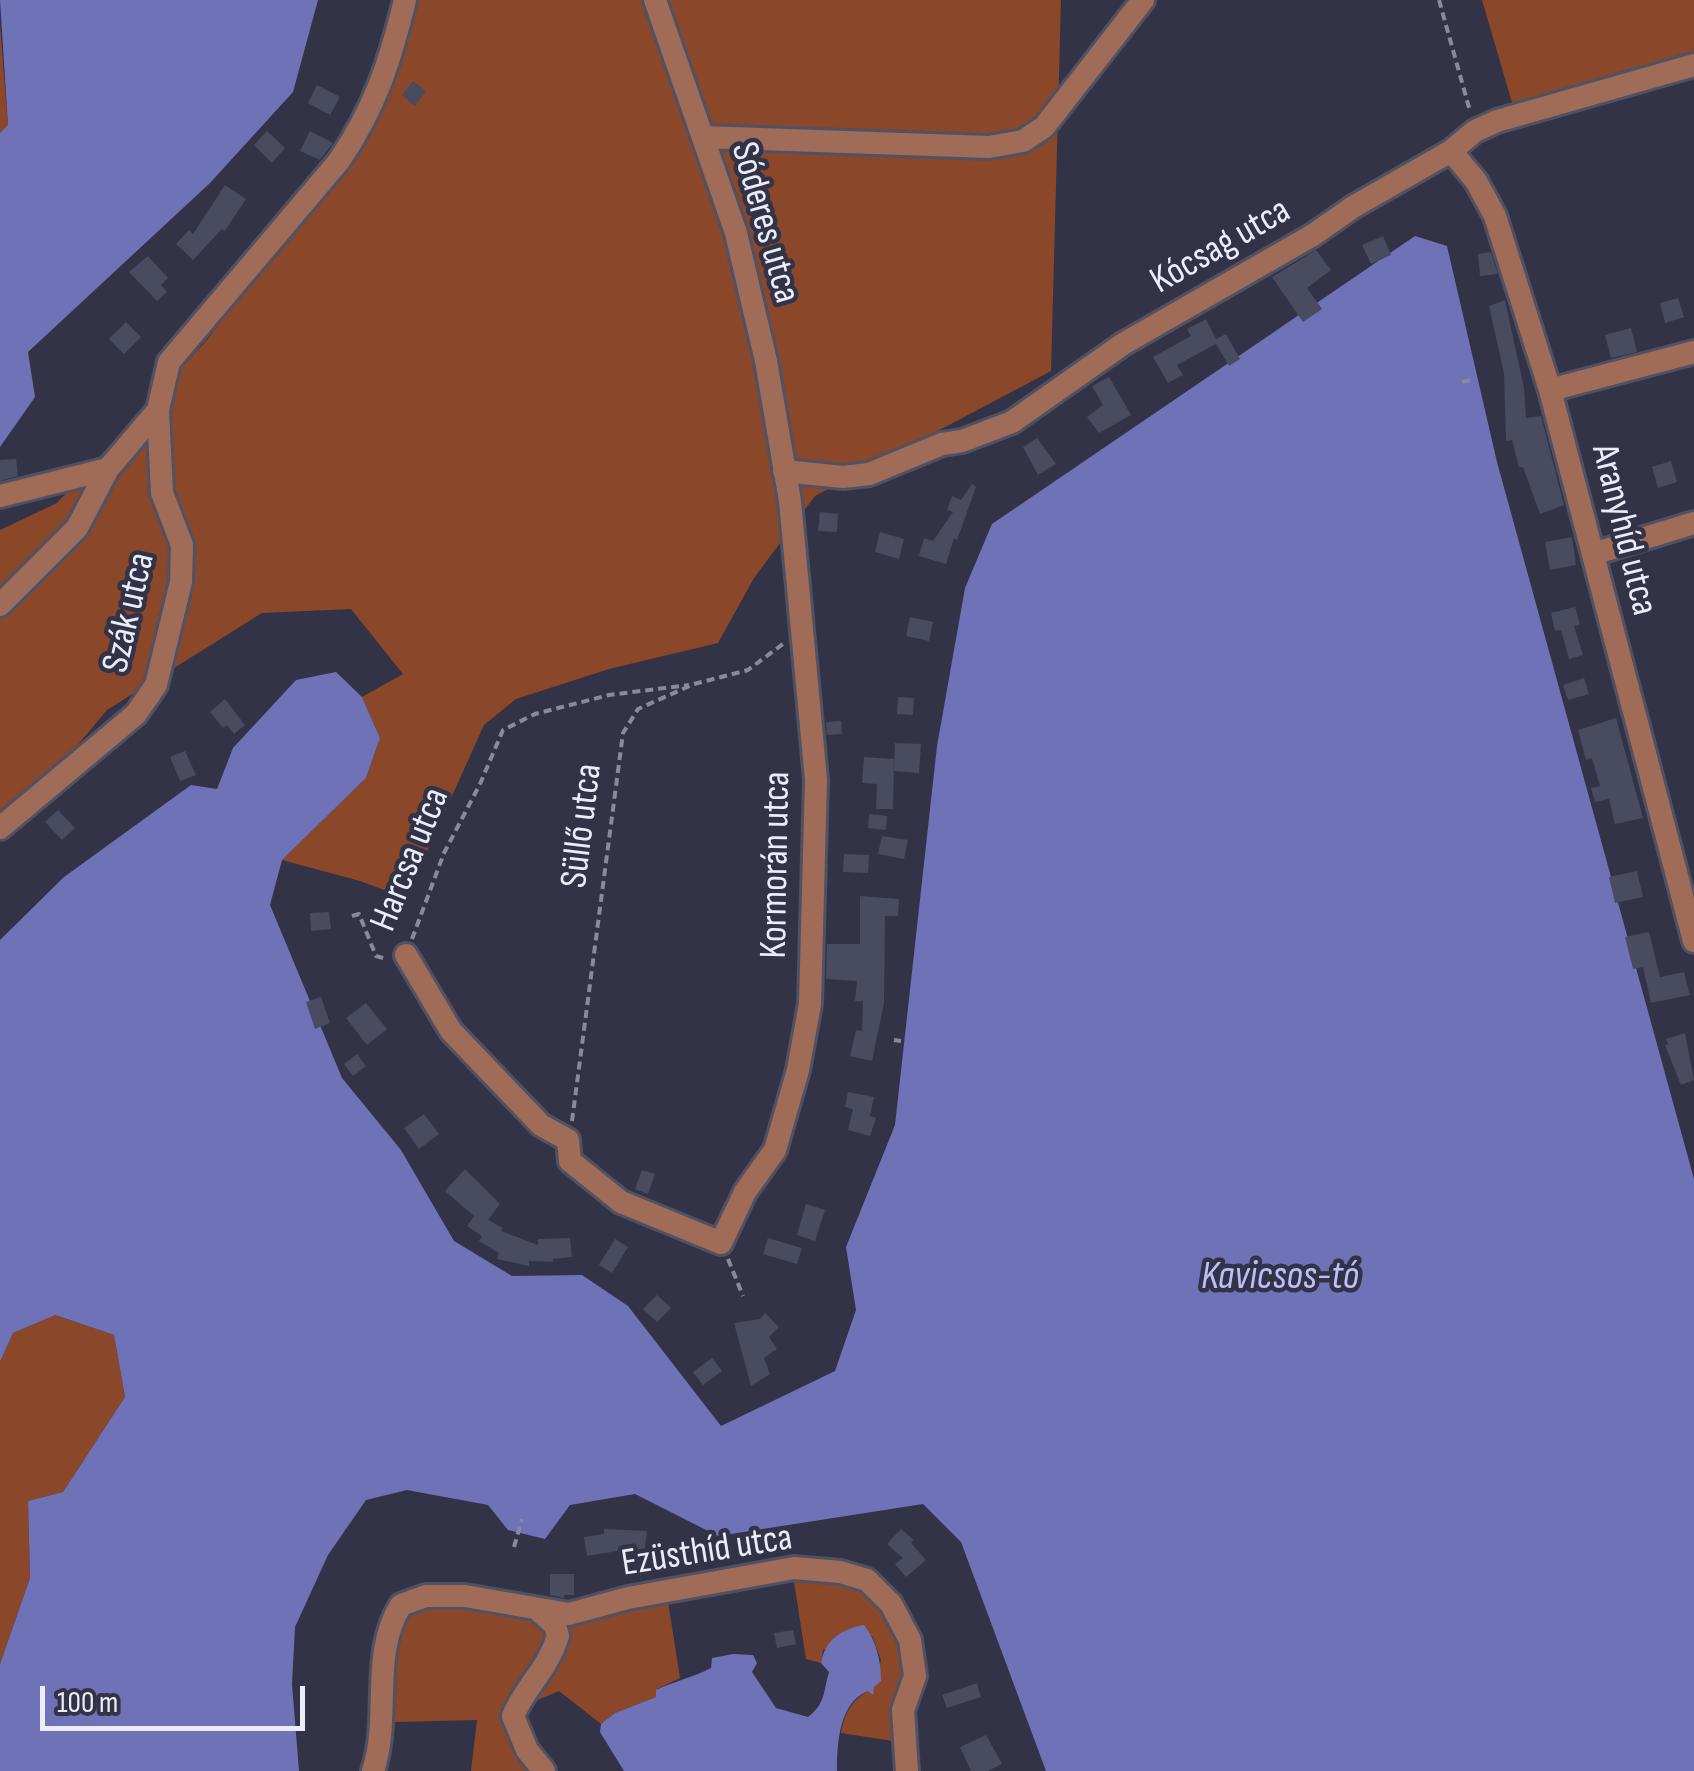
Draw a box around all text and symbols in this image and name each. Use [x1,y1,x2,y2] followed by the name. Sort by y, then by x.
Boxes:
[719,137,809,309] street label: Sóderes utca
[1143,189,1299,305] street label: Kócsag utca
[1580,440,1666,620] street label: Aranyhíd utca
[94,549,166,677] street label: Szák utca
[553,761,613,891] street label: Süllő utca
[753,771,801,959] street label: Kormorán utca
[362,782,460,938] street label: Harcsa utca
[1201,1254,1359,1302] water label: Kavicsos-tó
[618,1516,796,1588] street label: Ezüsthíd utca
[45,1666,310,1728] scale bar
[57,1685,118,1721] text: 100 m

